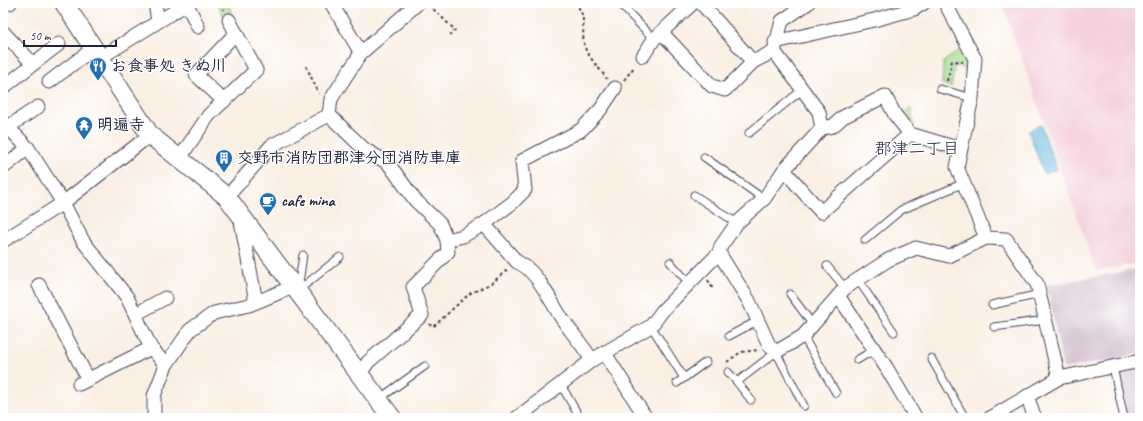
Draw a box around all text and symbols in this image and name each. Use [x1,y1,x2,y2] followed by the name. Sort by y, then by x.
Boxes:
[24,22,116,48] scale bar
[30,28,52,44] text: 50 m
[88,56,108,81] restaurant icon: お食事処 きぬ川
[111,56,227,76] place label: お食事処 きぬ川
[74,115,94,140] temple icon: 明遍寺
[97,115,145,135] place label: 明遍寺
[875,138,960,159] district label: 郡津二丁目
[214,148,234,173] building icon: 交野市消防団郡津分団消防車庫
[237,148,461,168] place label: 交野市消防団郡津分団消防車庫
[258,191,278,216] cafe icon: cafe mina
[281,191,337,211] place label: cafe mina

